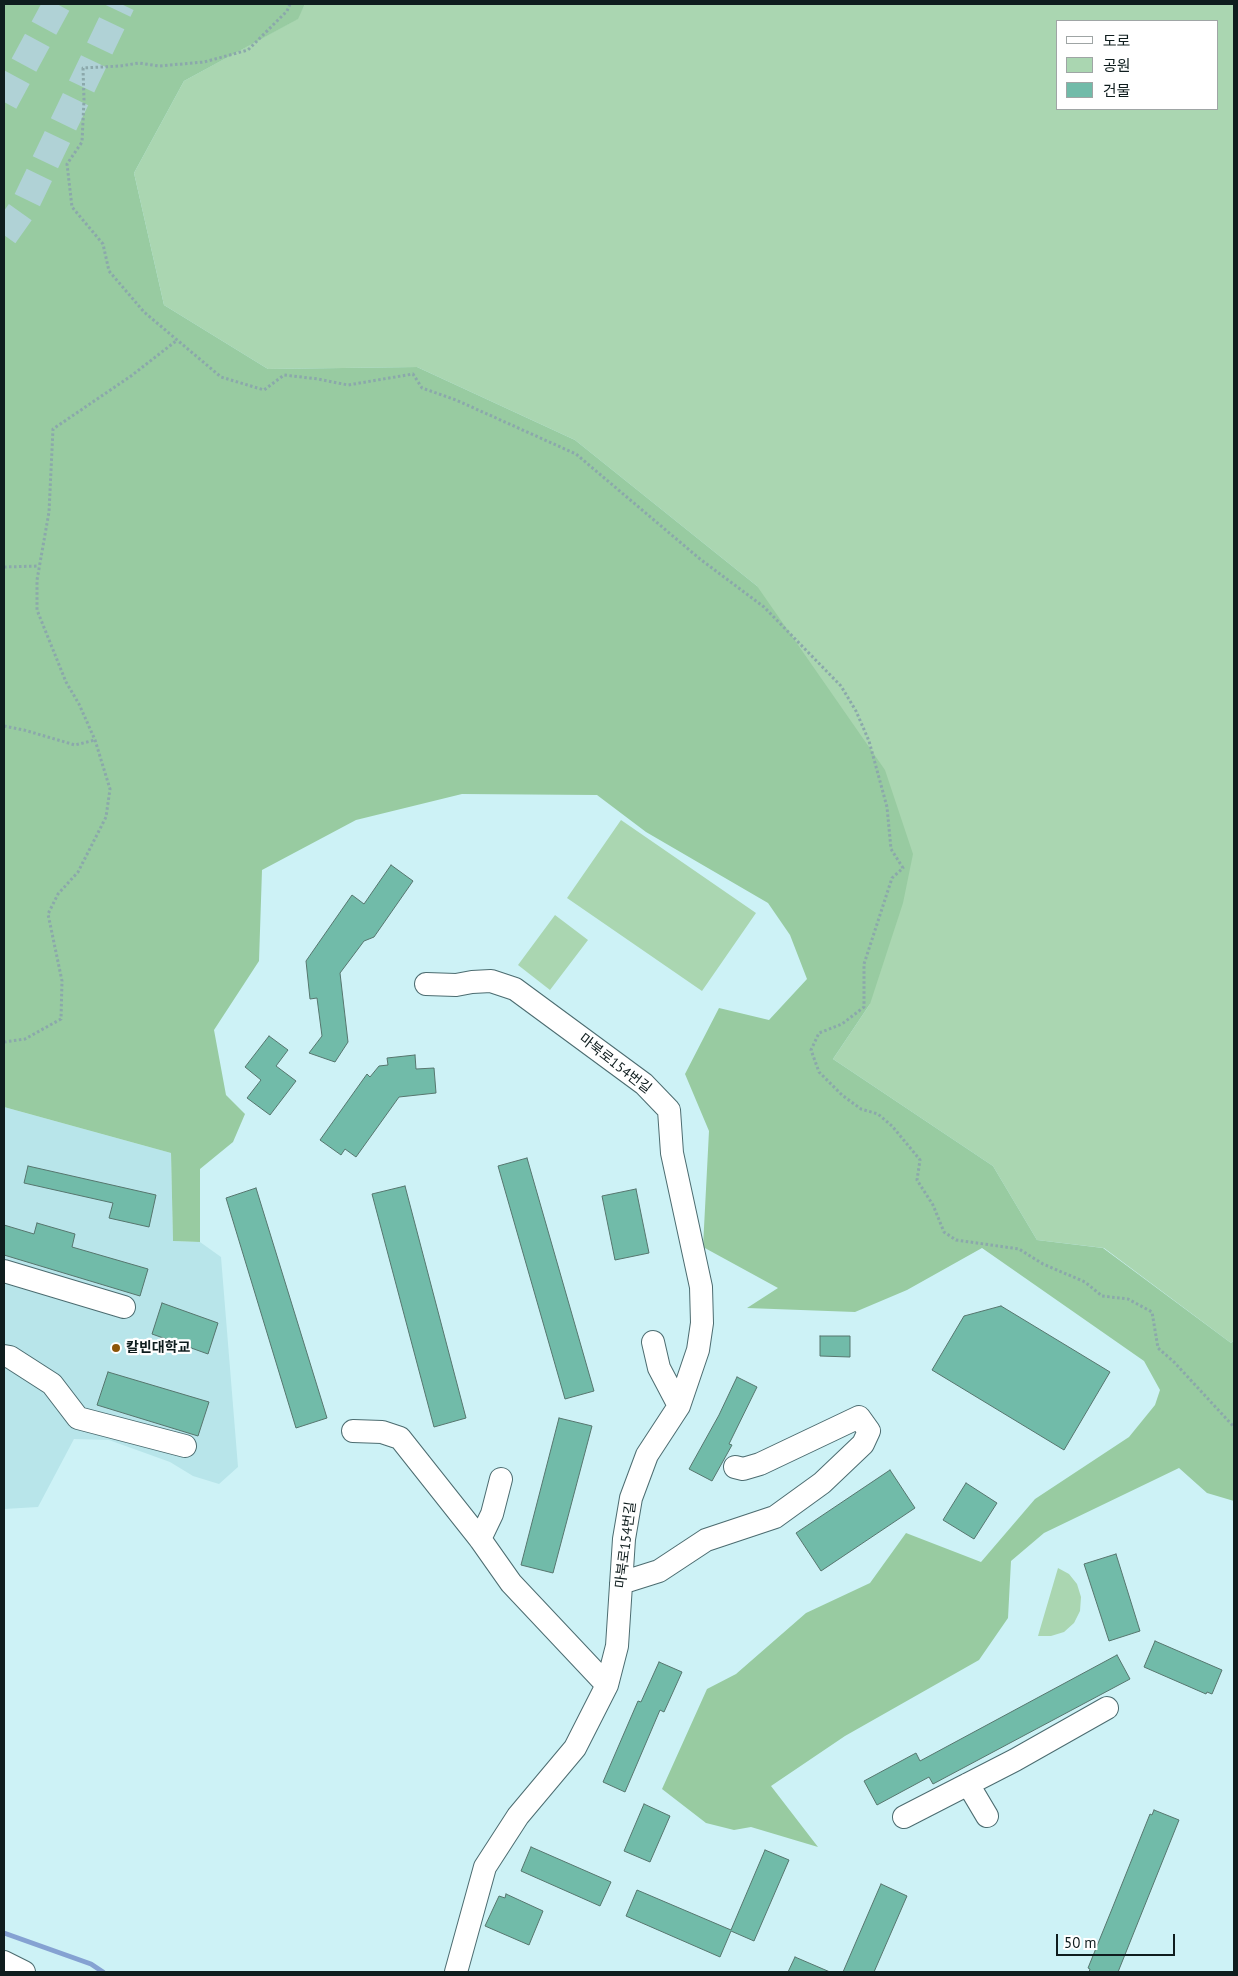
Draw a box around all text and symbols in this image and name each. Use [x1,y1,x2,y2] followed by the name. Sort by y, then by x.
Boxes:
[1056,20,1218,110] legend
[1103,31,1131,50] text: 도로
[1103,56,1131,75] text: 공원
[1103,81,1131,100] text: 건물
[575,1031,655,1097] street label: 마북로154번길
[126,1340,190,1356] place label: 칼빈대학교
[110,1342,122,1354] marker: 칼빈대학교
[612,1501,640,1589] street label: 마북로154번길
[1058,1924,1177,1956] scale bar
[1064,1933,1097,1952] text: 50 m

